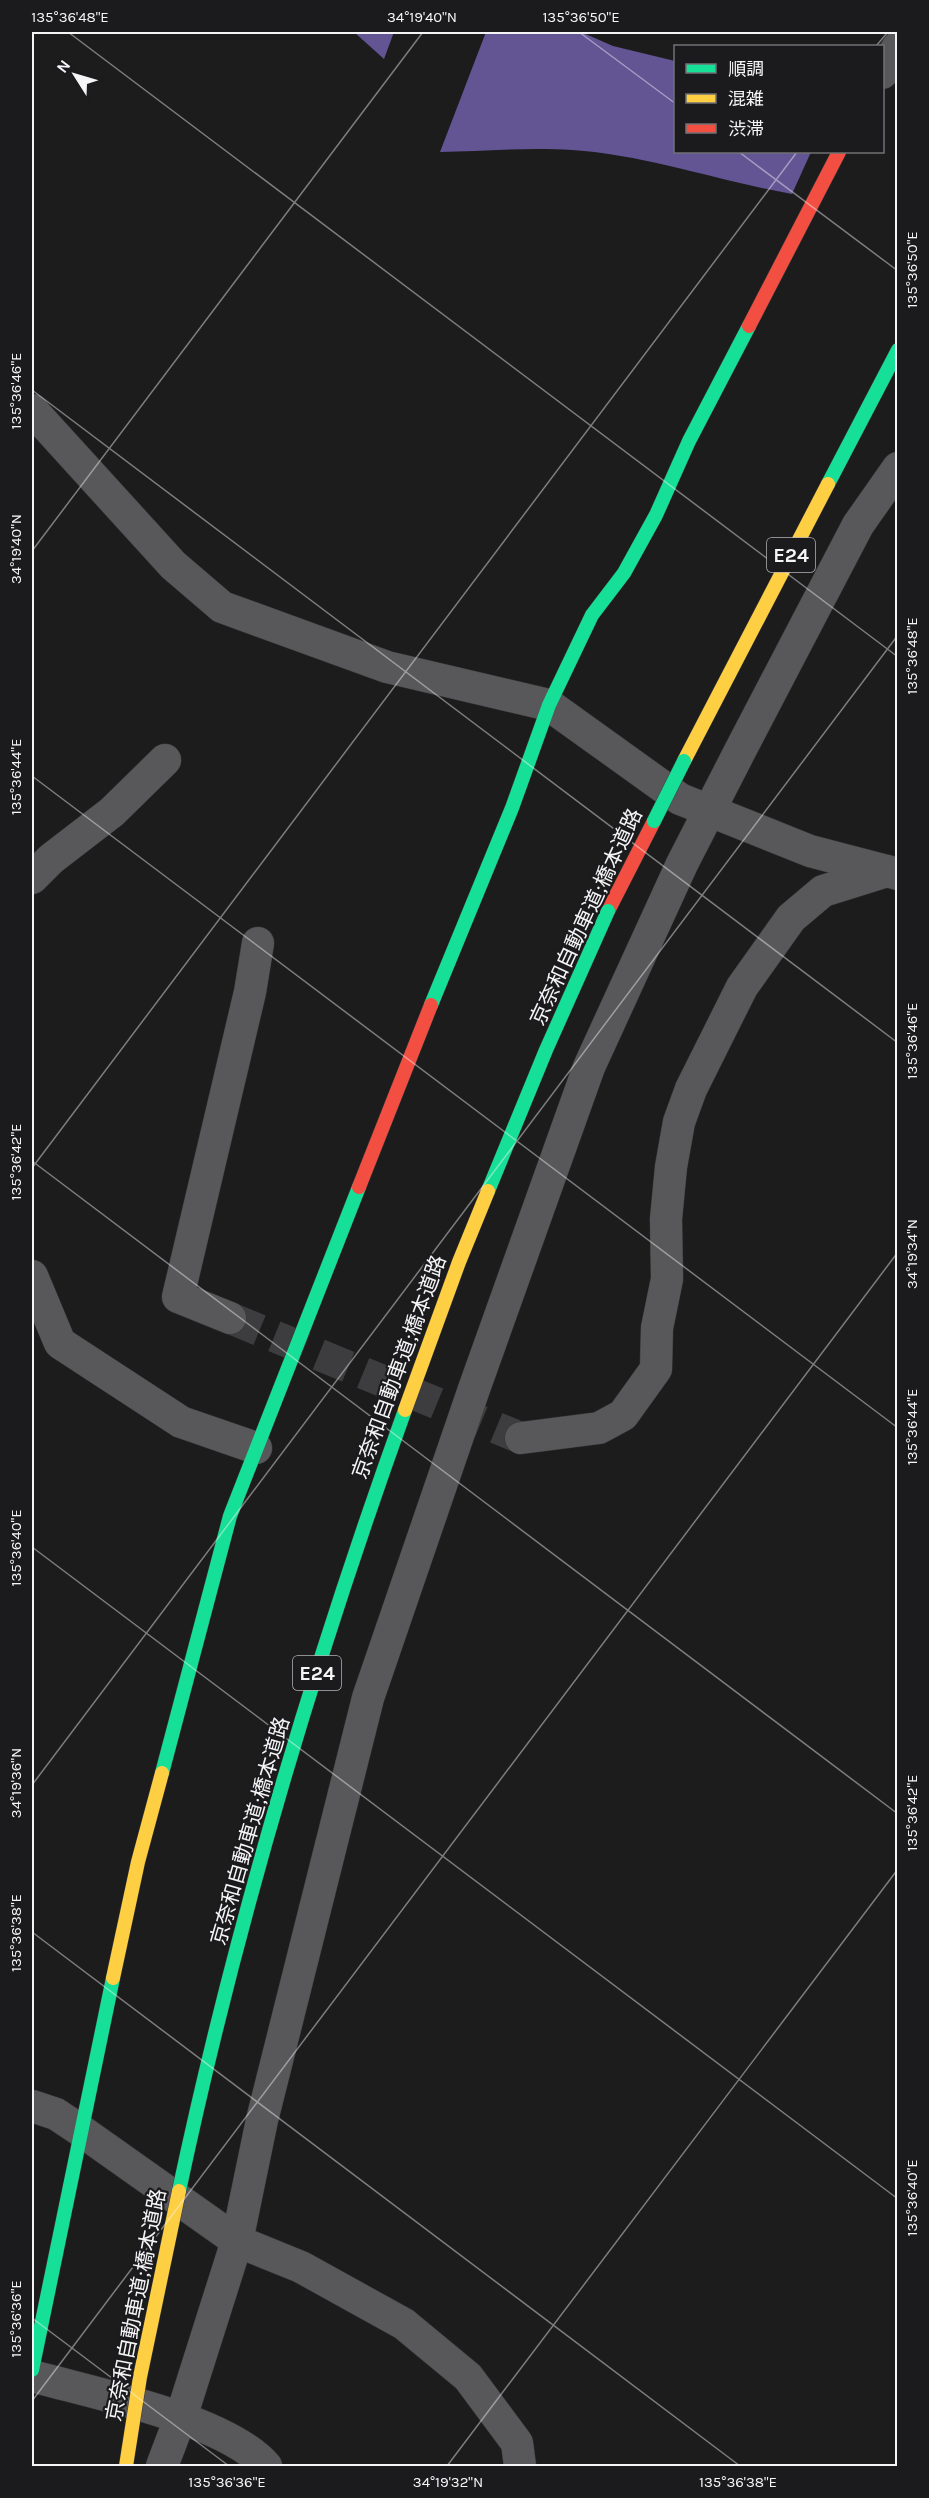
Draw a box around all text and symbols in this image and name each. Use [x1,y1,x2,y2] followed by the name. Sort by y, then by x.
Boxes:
[31,8,109,26] text: 135°36'48"E
[387,8,457,26] text: 34°19'40"N
[542,8,620,26] text: 135°36'50"E
[45,45,105,105] north arrow
[674,45,884,153] legend
[52,56,74,77] text: N
[728,58,764,80] text: 順調
[728,88,764,110] text: 混雑
[728,118,764,140] text: 渋滞
[903,231,921,309] text: 135°36'50"E
[7,353,25,429] text: 135°36'46"E
[7,514,25,584] text: 34°19'40"N
[767,538,815,572] road number: E24
[903,617,921,695] text: 135°36'48"E
[7,739,25,815] text: 135°36'44"E
[525,805,647,1029] street label: 京奈和自動車道;橋本道路
[903,1003,921,1079] text: 135°36'46"E
[7,1124,25,1200] text: 135°36'42"E
[903,1219,921,1289] text: 34°19'34"N
[347,1252,451,1482] street label: 京奈和自動車道;橋本道路
[903,1389,921,1465] text: 135°36'44"E
[7,1509,25,1587] text: 135°36'40"E
[293,1656,341,1690] road number: E24
[206,1714,294,1948] street label: 京奈和自動車道;橋本道路
[7,1748,25,1818] text: 34°19'36"N
[903,1775,921,1851] text: 135°36'42"E
[7,1894,25,1972] text: 135°36'38"E
[903,2159,921,2237] text: 135°36'40"E
[102,2187,170,2423] street label: 京奈和自動車道;橋本道路
[7,2280,25,2358] text: 135°36'36"E
[188,2473,266,2491] text: 135°36'36"E
[413,2473,483,2491] text: 34°19'32"N
[699,2473,777,2491] text: 135°36'38"E

